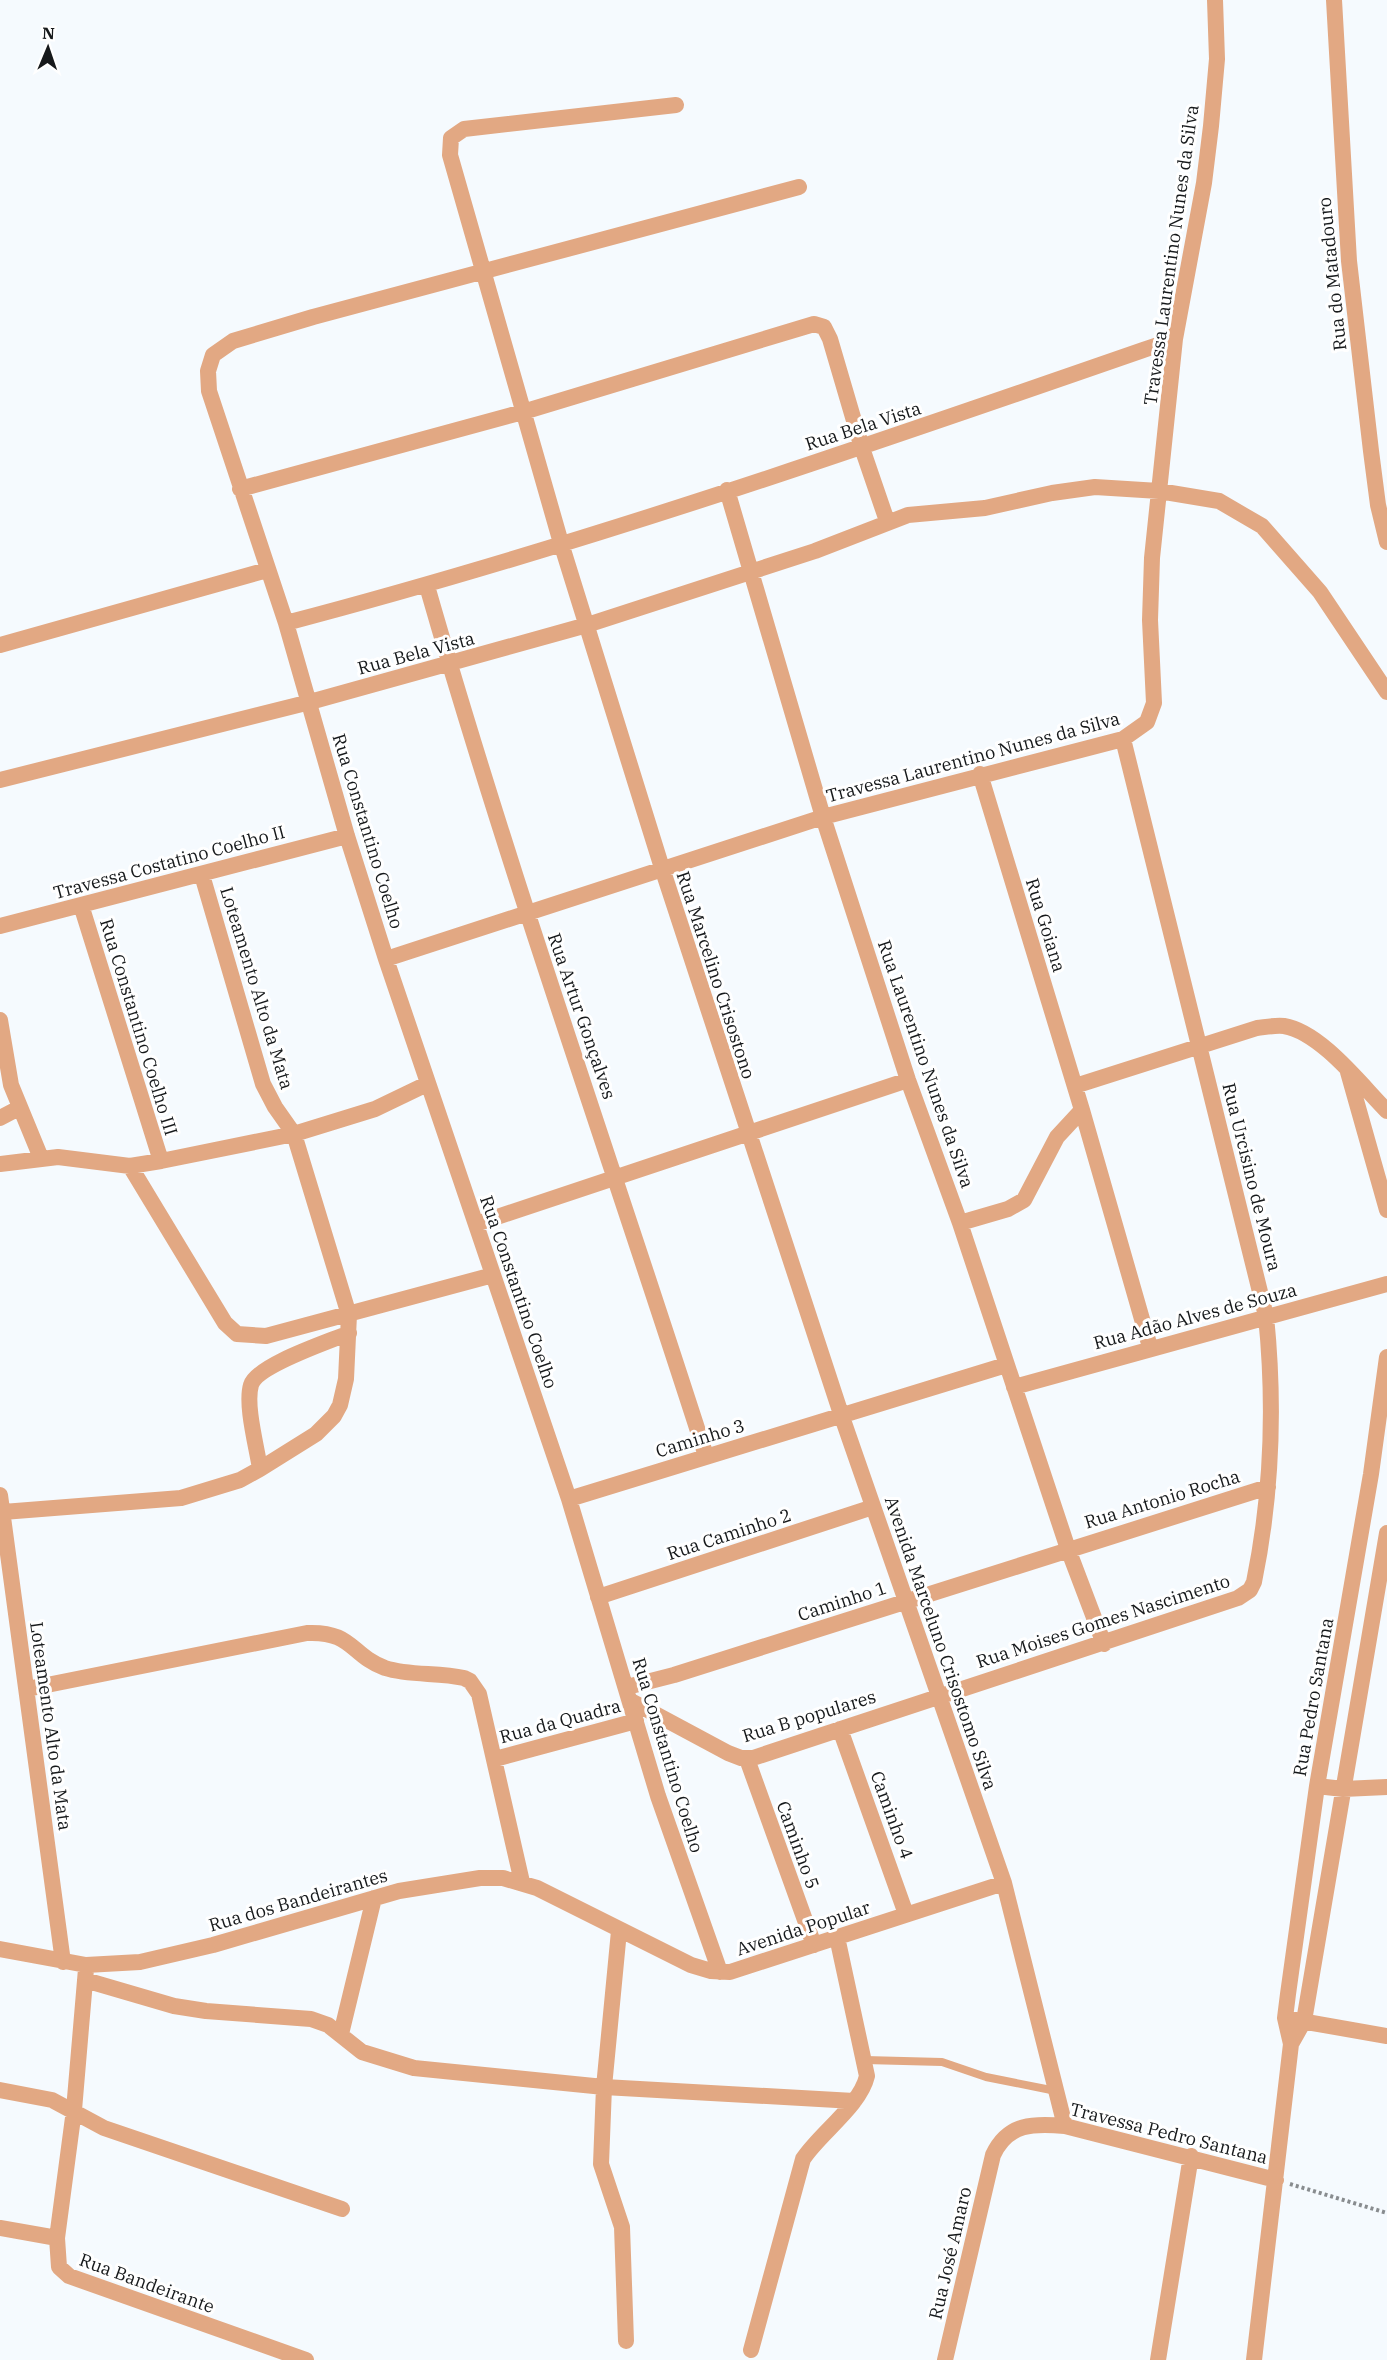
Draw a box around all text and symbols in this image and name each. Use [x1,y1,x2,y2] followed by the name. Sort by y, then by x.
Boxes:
[18,18,78,78] north arrow
[42,23,55,43] text: N
[1139,103,1204,407] street label: Travessa Laurentino Nunes da Silva
[1312,196,1352,352] street label: Rua do Matadouro
[802,396,924,456] street label: Rua Bela Vista
[355,626,477,680] street label: Rua Bela Vista
[824,707,1123,807] street label: Travessa Laurentino Nunes da Silva
[327,731,409,931] street label: Rua Constantino Coelho
[51,820,287,904] street label: Travessa Costatino Coelho II
[672,868,760,1082] street label: Rua Marcelino Crisostono
[1021,875,1071,975] street label: Rua Goiana
[215,884,299,1092] street label: Loteamento Alto da Mata
[95,916,183,1138] street label: Rua Constantino Coelho III
[543,930,621,1102] street label: Rua Artur Gonçalves
[873,937,979,1191] street label: Rua Laurentino Nunes da Silva
[1217,1081,1287,1274] street label: Rua Urcisino de Moura
[475,1192,563,1392] street label: Rua Constantino Coelho
[1091,1278,1299,1354] street label: Rua Adão Alves de Souza
[653,1414,747,1462] street label: Caminho 3
[1081,1464,1243,1534] street label: Rua Antonio Rocha
[880,1493,1002,1793] street label: Avenida Marceluno Crisostomo Silva
[664,1503,794,1565] street label: Rua Caminho 2
[973,1569,1233,1673] street label: Rua Moises Gomes Nascimento
[795,1576,889,1626] street label: Caminho 1
[1288,1616,1338,1778] street label: Rua Pedro Santana
[25,1620,77,1832] street label: Loteamento Alto da Mata
[627,1655,709,1855] street label: Rua Constantino Coelho
[739,1685,879,1747] street label: Rua B populares
[497,1694,623,1748] street label: Rua da Quadra
[865,1768,919,1862] street label: Caminho 4
[771,1798,825,1892] street label: Caminho 5
[206,1863,390,1937] street label: Rua dos Bandeirantes
[733,1896,873,1960] street label: Avenida Popular
[1068,2097,1270,2169] street label: Travessa Pedro Santana
[924,2184,976,2322] street label: Rua José Amaro
[76,2248,218,2318] street label: Rua Bandeirante

